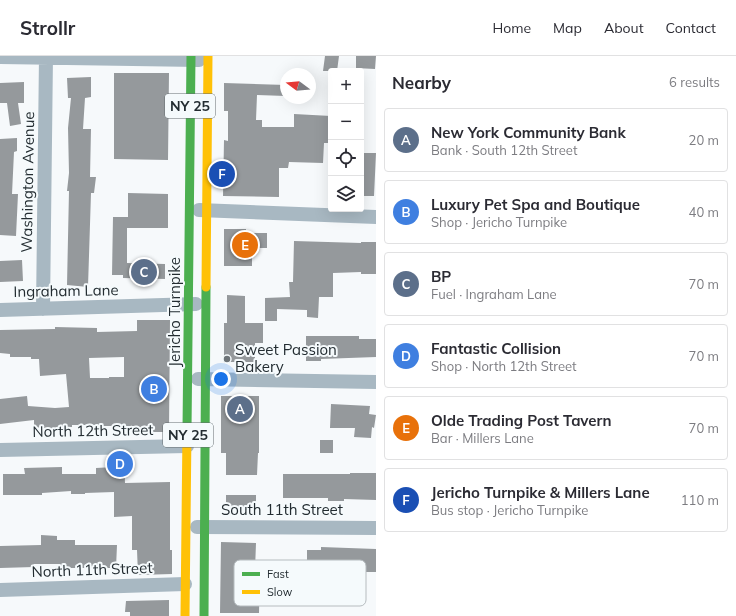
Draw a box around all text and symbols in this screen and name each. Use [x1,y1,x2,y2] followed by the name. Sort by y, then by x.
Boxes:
[20,16,75,40] text: Strollr
[492,19,531,37] text: Home
[553,19,582,37] text: Map
[604,19,644,37] text: About
[666,19,716,37] text: Contact
[280,68,316,104] north arrow
[328,68,364,212] map controls
[328,68,364,104] button: +
[392,72,451,93] text: Nearby
[669,74,720,90] text: 6 results
[165,94,215,118] road number: NY 25
[328,104,364,140] button: −
[17,111,38,253] street label: Washington Avenue
[431,123,626,142] text: New York Community Bank
[401,132,411,148] text: A
[689,132,719,148] text: 20 m
[328,140,364,176] button: locate
[431,142,577,158] text: Bank · South 12th Street
[209,159,235,189] pin: F
[328,176,364,212] button: layers
[431,195,640,214] text: Luxury Pet Spa and Boutique
[402,204,410,220] text: B
[689,204,719,220] text: 40 m
[431,214,567,230] text: Shop · Jericho Turnpike
[232,230,258,260] pin: E
[131,257,157,287] pin: C
[165,257,184,367] street label: Jericho Turnpike
[431,267,451,286] text: BP
[402,276,410,292] text: C
[689,276,719,292] text: 70 m
[13,280,119,301] street label: Ingraham Lane
[431,286,557,302] text: Fuel · Ingraham Lane
[431,339,561,358] text: Fantastic Collision
[235,340,337,376] place label: Sweet Passion Bakery
[401,348,411,364] text: D
[689,348,719,364] text: 70 m
[222,354,232,364] marker: Sweet Passion Bakery
[431,358,577,374] text: Shop · North 12th Street
[211,369,231,389] your location
[141,374,167,404] pin: B
[227,394,253,424] pin: A
[431,411,612,430] text: Olde Trading Post Tavern
[32,420,154,441] street label: North 12th Street
[402,420,410,436] text: E
[689,420,719,436] text: 70 m
[163,423,213,447] road number: NY 25
[431,430,534,446] text: Bar · Millers Lane
[107,449,133,479] pin: D
[431,483,650,502] text: Jericho Turnpike & Millers Lane
[402,492,410,508] text: F
[681,492,719,508] text: 110 m
[221,500,343,519] street label: South 11th Street
[431,502,588,518] text: Bus stop · Jericho Turnpike
[31,558,153,581] street label: North 11th Street
[234,560,366,606] legend
[267,567,289,581] text: Fast
[267,585,293,599] text: Slow

